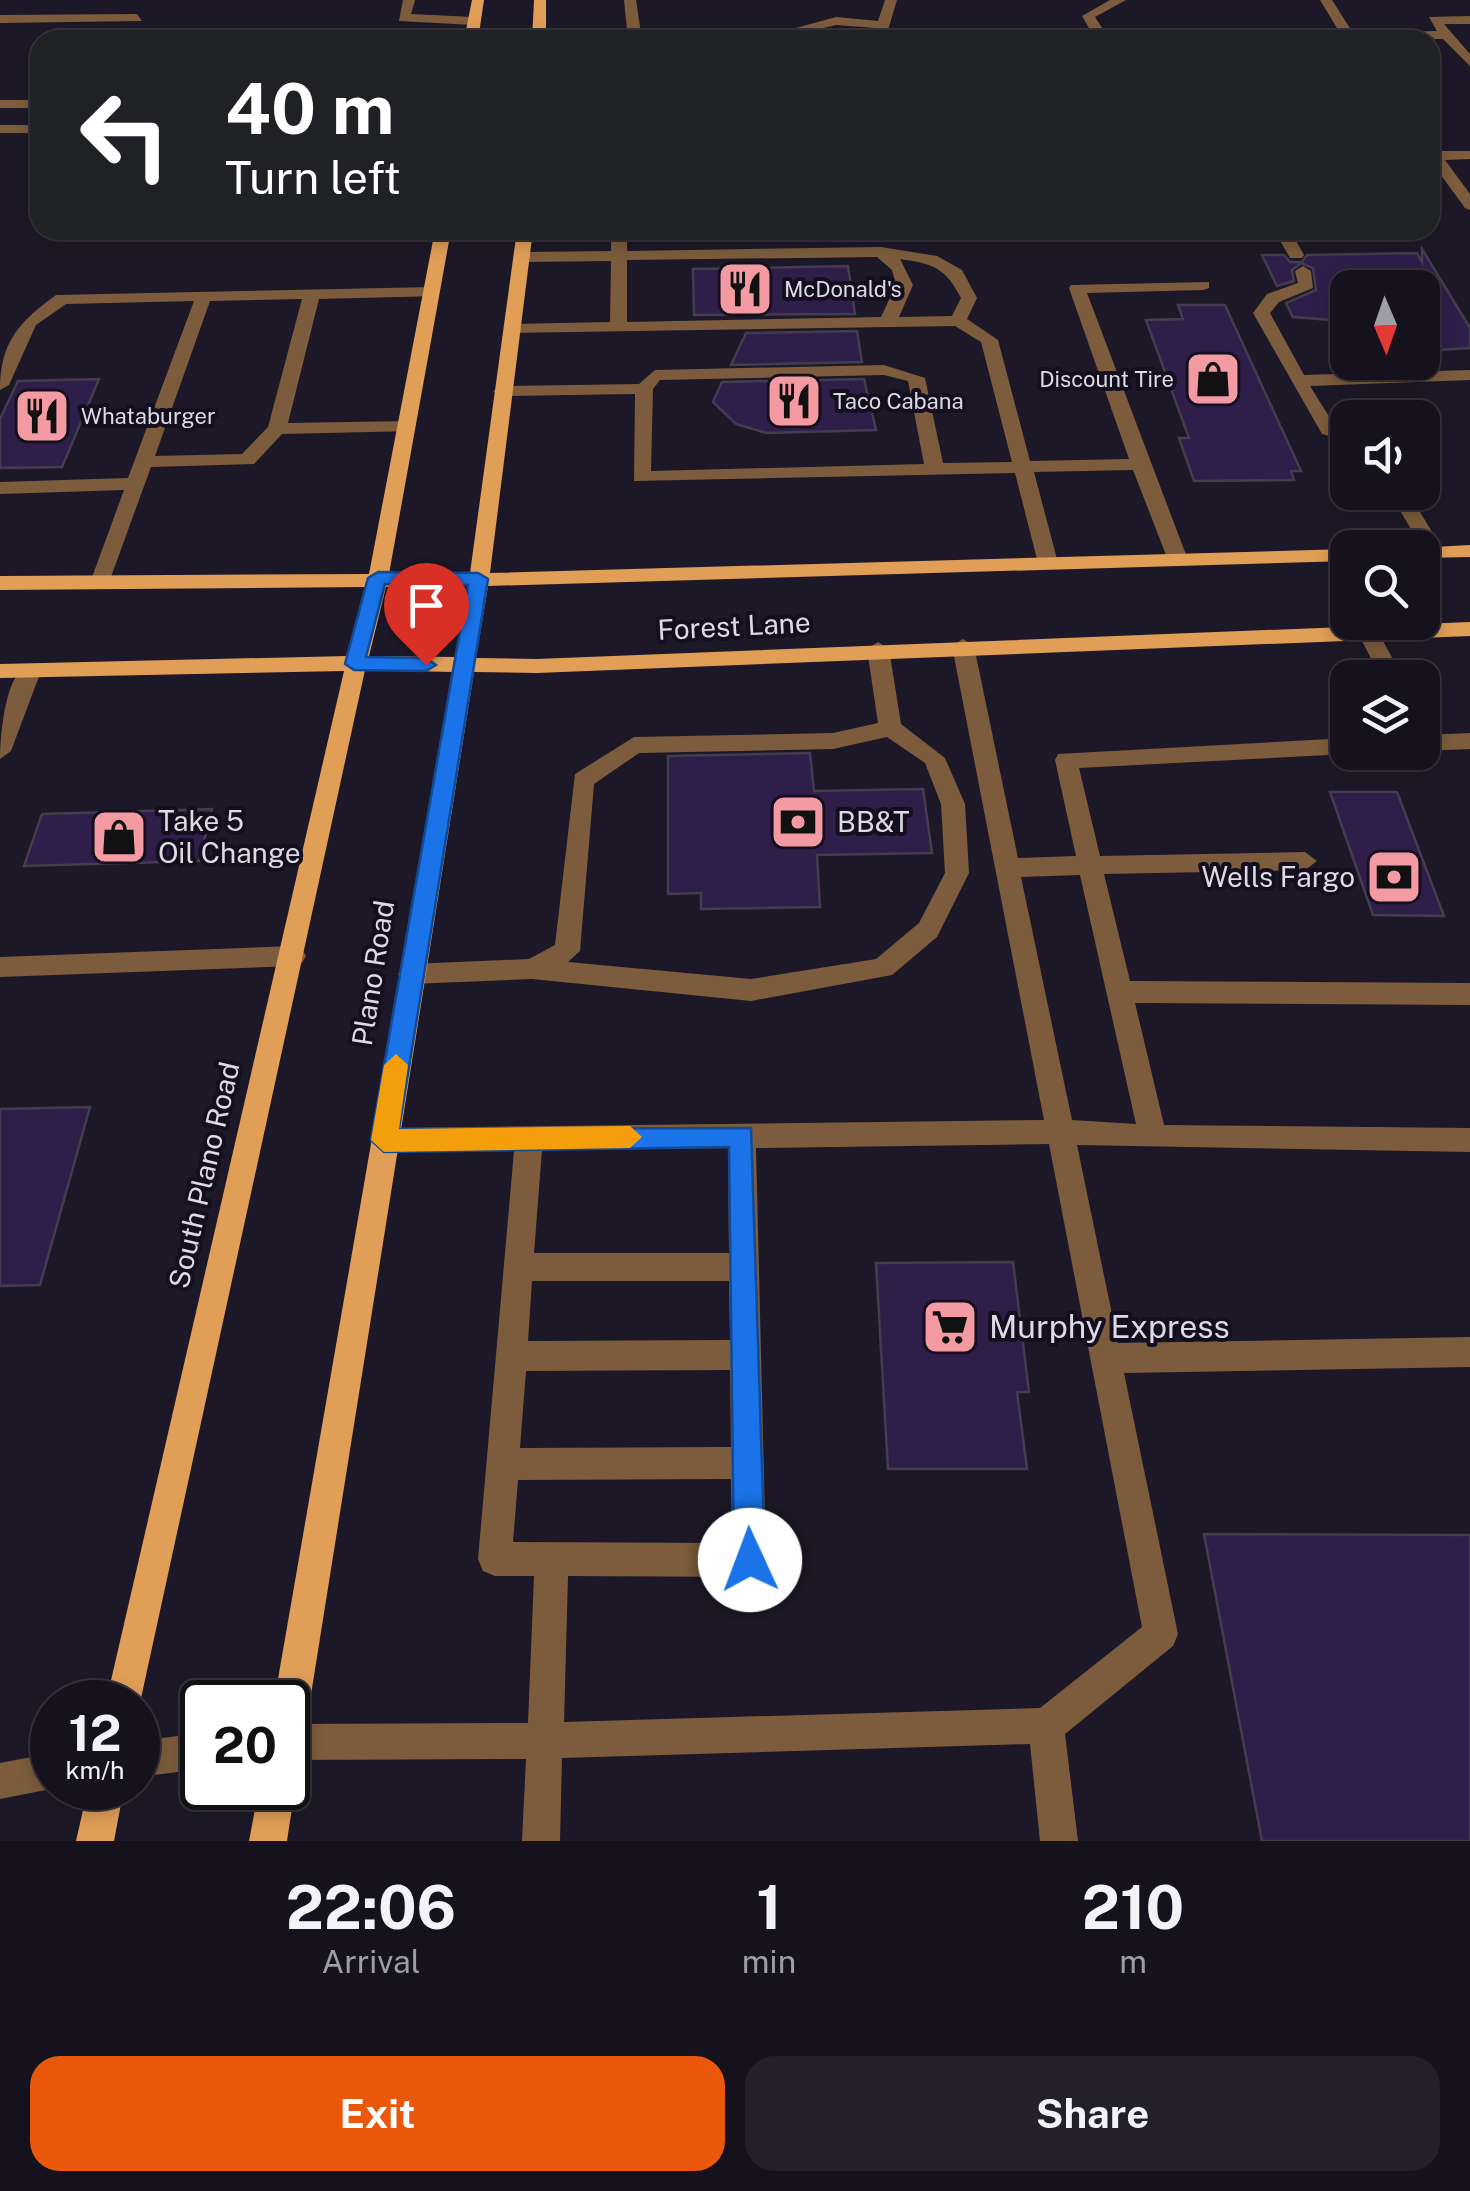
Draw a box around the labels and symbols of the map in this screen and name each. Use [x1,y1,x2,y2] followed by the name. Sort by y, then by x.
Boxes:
[715,259,775,319] restaurant icon: McDonald's
[1330,270,1440,380] north arrow
[784,276,902,302] place label: McDonald's
[1183,349,1243,409] shop icon: Discount Tire
[1039,366,1174,392] place label: Discount Tire
[764,371,824,431] restaurant icon: Taco Cabana
[12,386,72,446] restaurant icon: Whataburger
[833,388,964,414] place label: Taco Cabana
[81,403,216,429] place label: Whataburger
[384,563,469,666] pin
[657,605,811,646] street label: Forest Lane
[768,792,828,852] bank icon: BB&T
[158,804,301,869] place label: Take 5 Oil Change
[837,805,910,838] place label: BB&T
[89,807,149,867] shop icon: Take 5 Oil Change
[1364,847,1424,907] bank icon: Wells Fargo
[1202,860,1355,893] place label: Wells Fargo
[345,898,400,1048] street label: Plano Road
[161,1059,246,1291] street label: South Plano Road
[920,1297,980,1357] supermarket icon: Murphy Express
[989,1308,1230,1345] place label: Murphy Express
[698,1508,802,1612] position arrow
[180,1680,310,1810] speed limit sign: 20

